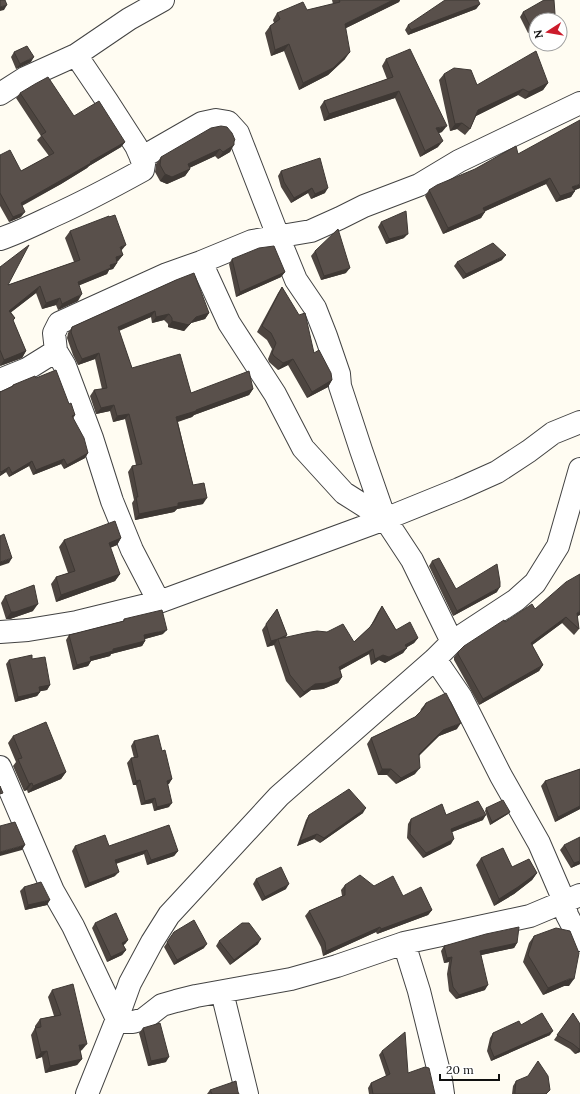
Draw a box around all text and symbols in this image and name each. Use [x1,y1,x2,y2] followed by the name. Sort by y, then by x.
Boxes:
[528,12,568,52] north arrow
[530,28,546,40] text: N
[440,1056,499,1082] scale bar
[446,1062,474,1077] text: 20 m

